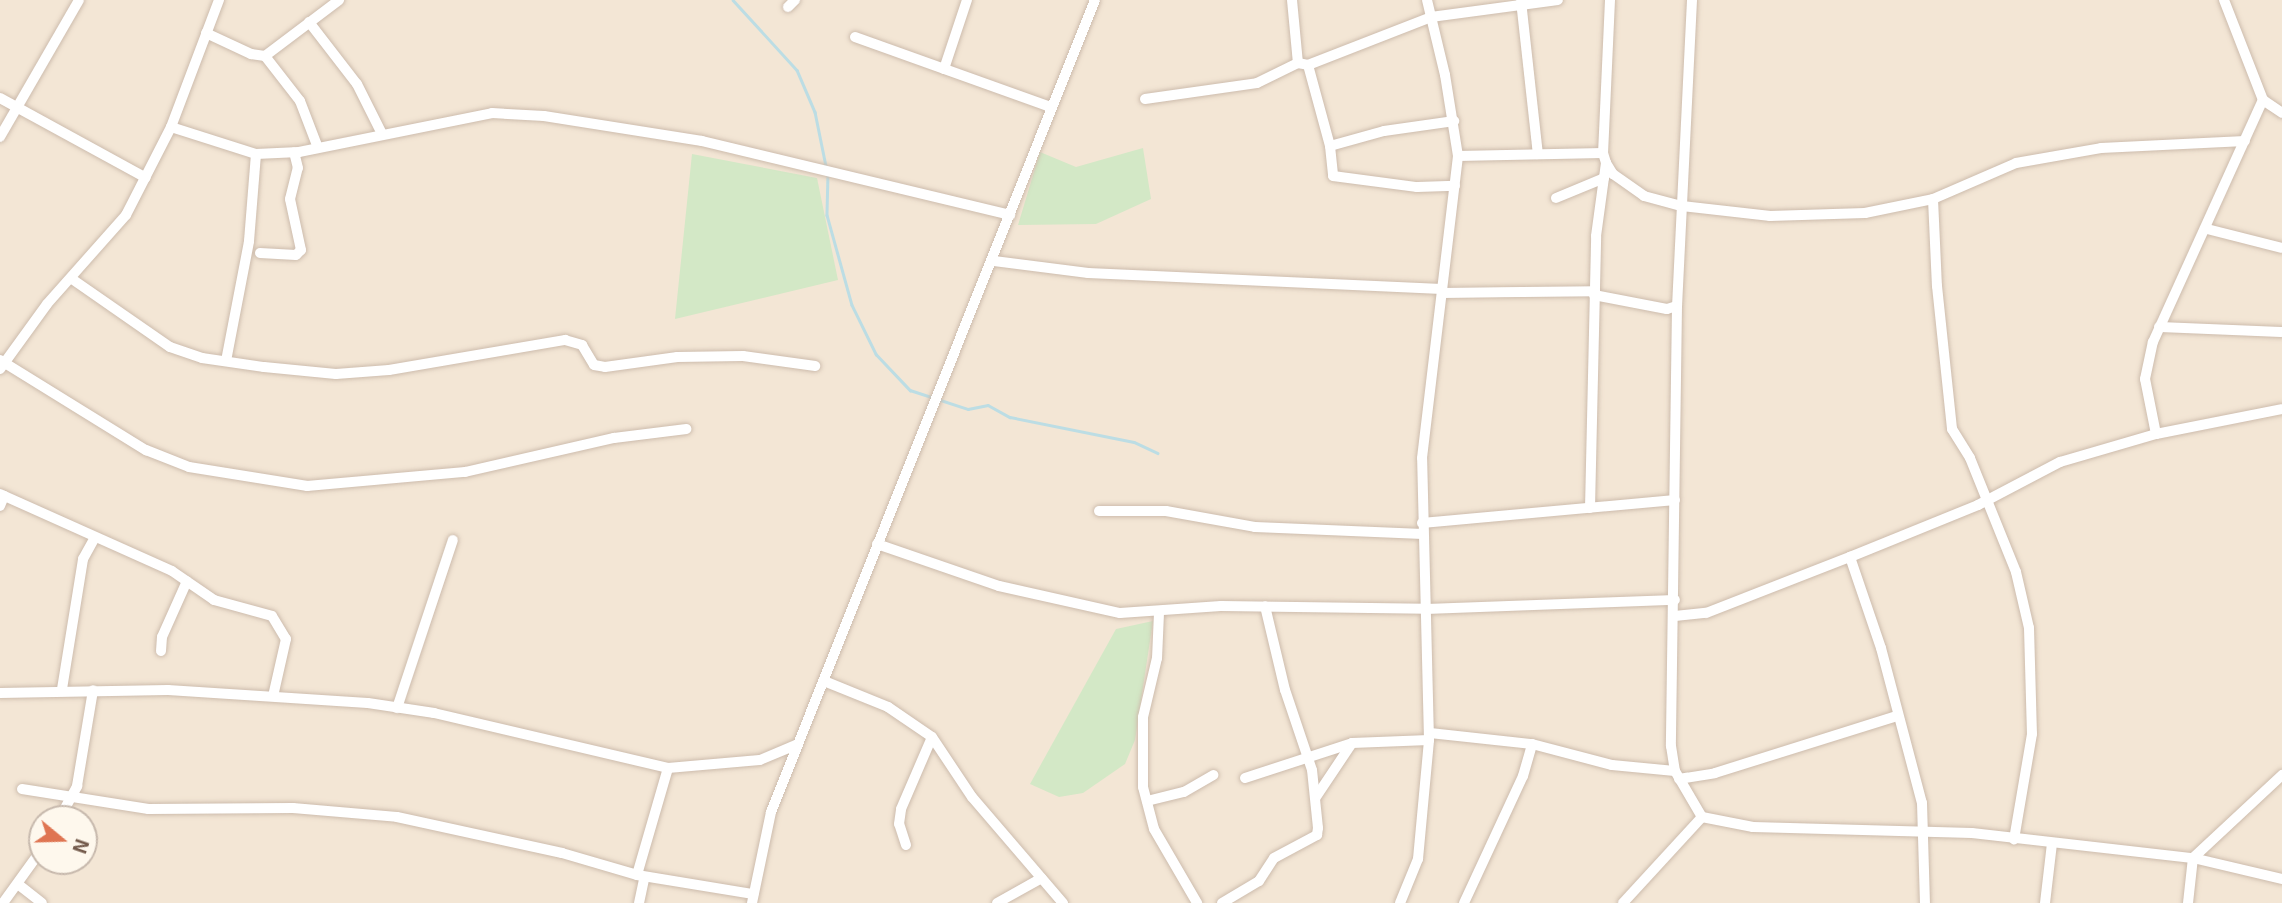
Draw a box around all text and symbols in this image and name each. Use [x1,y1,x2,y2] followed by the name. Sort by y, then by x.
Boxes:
[28,805,98,875] north arrow
[68,836,95,857] text: N

